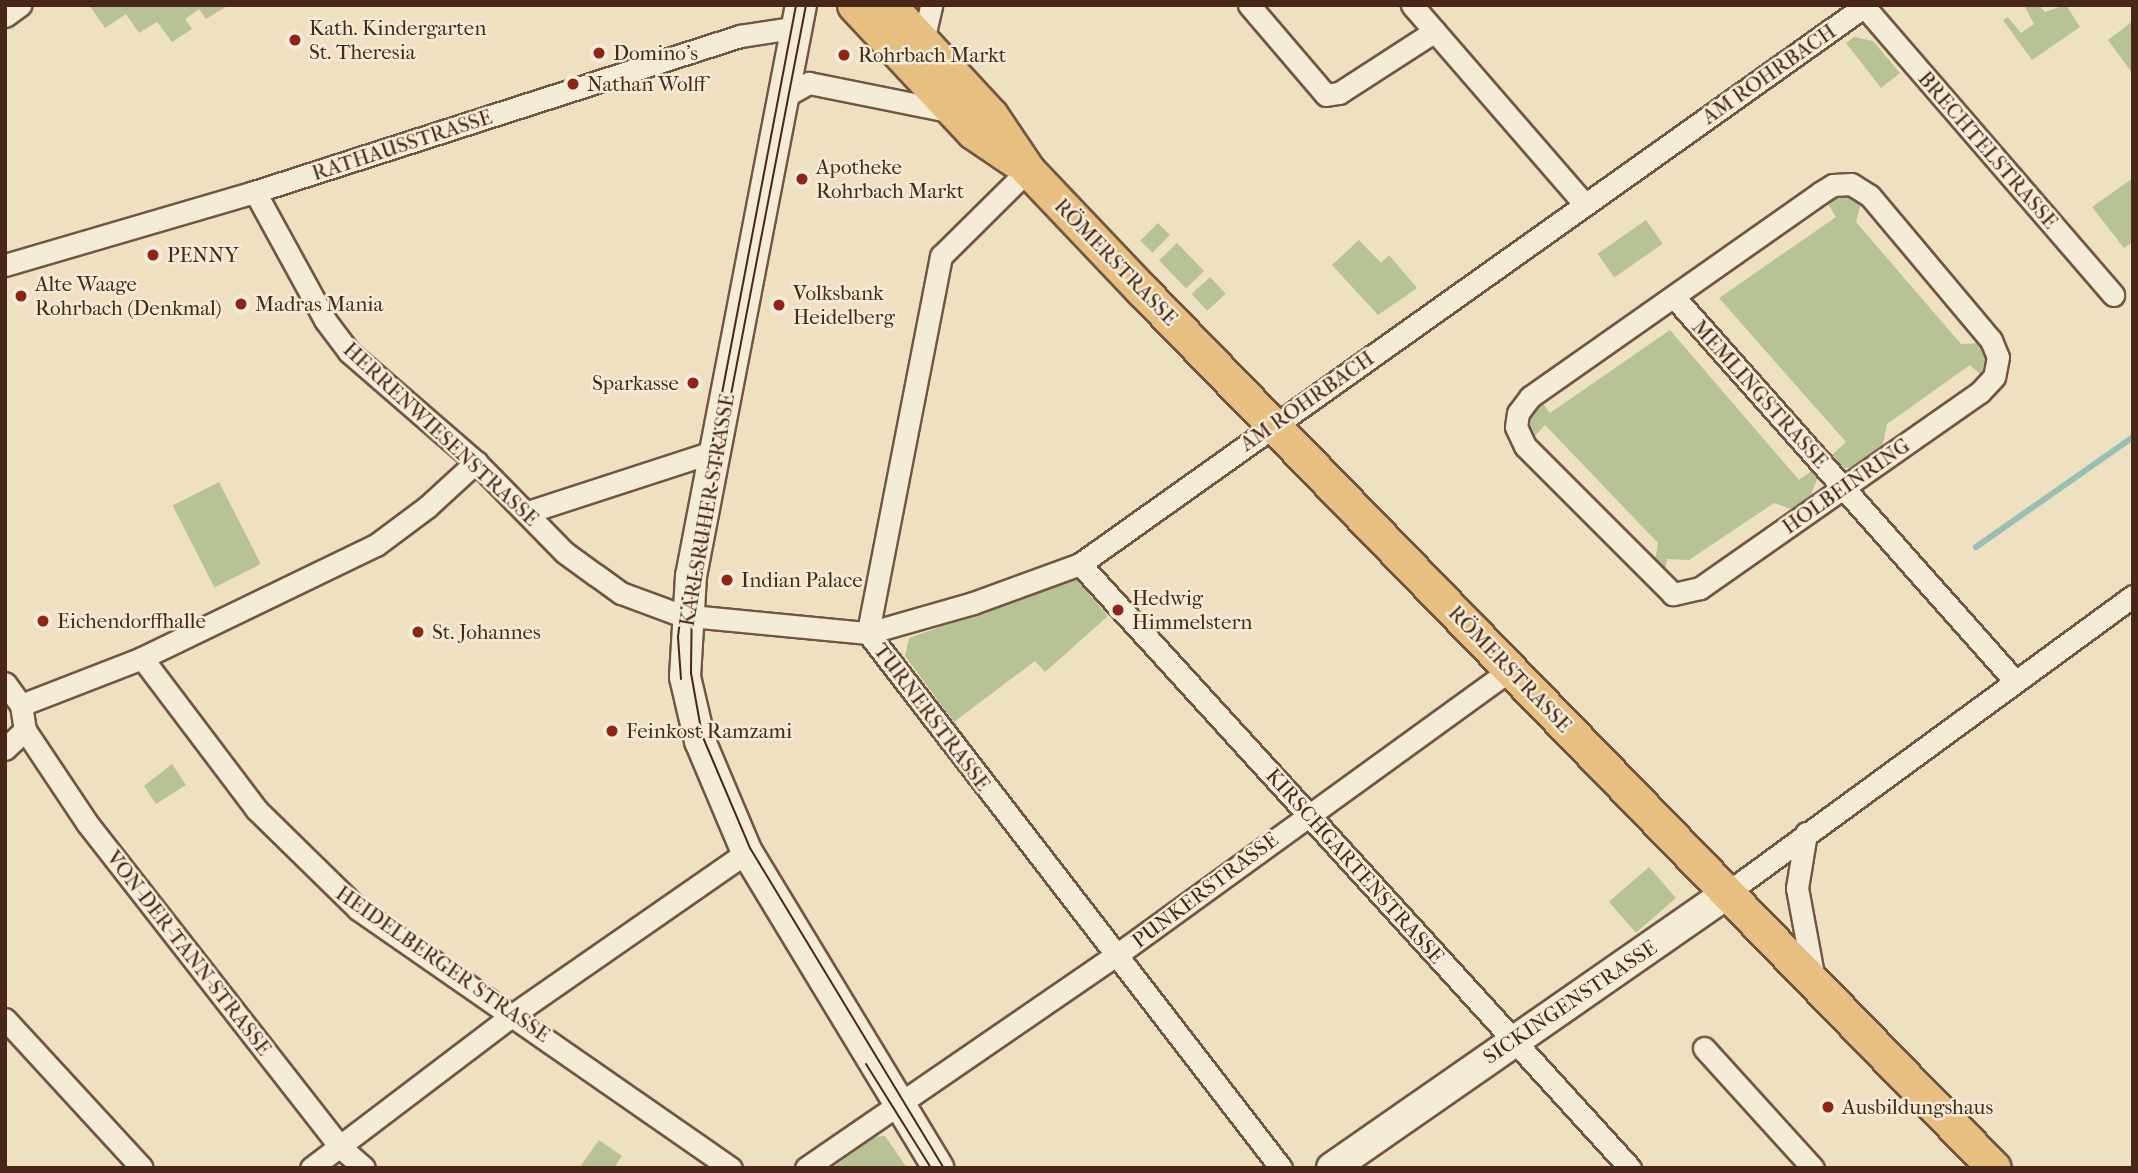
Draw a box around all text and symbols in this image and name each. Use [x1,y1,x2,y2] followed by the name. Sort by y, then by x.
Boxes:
[309,15,486,65] place label: Kath. Kindergarten St. Theresia
[1697,18,1841,130] street label: AM ROHRBACH
[287,32,303,48] marker: Kath. Kindergarten St. Theresia
[613,40,698,66] place label: Domino's
[858,42,1006,68] place label: Rohrbach Markt
[591,45,607,61] marker: Domino's
[836,47,852,63] marker: Rohrbach Markt
[1913,66,2063,234] street label: BRECHTELSTRASSE
[587,71,706,97] place label: Nathan Wolff
[565,76,581,92] marker: Nathan Wolff
[309,104,495,186] street label: RATHAUSSTRASSE
[816,154,964,204] place label: Apotheke Rohrbach Markt
[794,171,810,187] marker: Apotheke Rohrbach Markt
[1049,193,1183,331] street label: RÖMERSTRASSE
[167,242,239,268] place label: PENNY
[145,247,161,263] marker: PENNY
[35,271,222,321] place label: Alte Waage Rohrbach (Denkmal)
[793,280,895,330] place label: Volksbank Heidelberg
[13,288,29,304] marker: Alte Waage Rohrbach (Denkmal)
[255,291,383,317] place label: Madras Mania
[233,296,249,312] marker: Madras Mania
[771,297,787,313] marker: Volksbank Heidelberg
[1687,315,1833,473] street label: MEMLINGSTRASSE
[338,337,544,531] street label: HERRENWIESENSTRASSE
[1235,345,1379,457] street label: AM ROHRBACH
[592,370,679,396] place label: Sparkasse
[685,375,701,391] marker: Sparkasse
[674,392,740,628] street label: KARLSRUHER STRASSE
[1777,433,1915,539] street label: HOLBEINRING
[741,567,863,593] place label: Indian Palace
[719,572,735,588] marker: Indian Palace
[1132,585,1253,635] place label: Hedwig Himmelstern
[1443,600,1577,738] street label: RÖMERSTRASSE
[1110,602,1126,618] marker: Hedwig Himmelstern
[57,608,206,634] place label: Eichendorffhalle
[35,613,51,629] marker: Eichendorffhalle
[432,619,541,645] place label: St. Johannes
[410,624,426,640] marker: St. Johannes
[868,638,996,796] street label: TURNERSTRASSE
[626,718,792,744] place label: Feinkost Ramzami
[604,723,620,739] marker: Feinkost Ramzami
[1261,763,1449,969] street label: KIRSCHGARTENSTRASSE
[1127,827,1283,953] street label: PUNKERSTRASSE
[101,846,277,1060] street label: VON-DER-TANN-STRASSE
[331,880,555,1048] street label: HEIDELBERGER STRASSE
[1478,935,1662,1069] street label: SICKINGENSTRASSE
[1842,1094,1993,1120] place label: Ausbildungshaus
[1820,1099,1836,1115] marker: Ausbildungshaus

